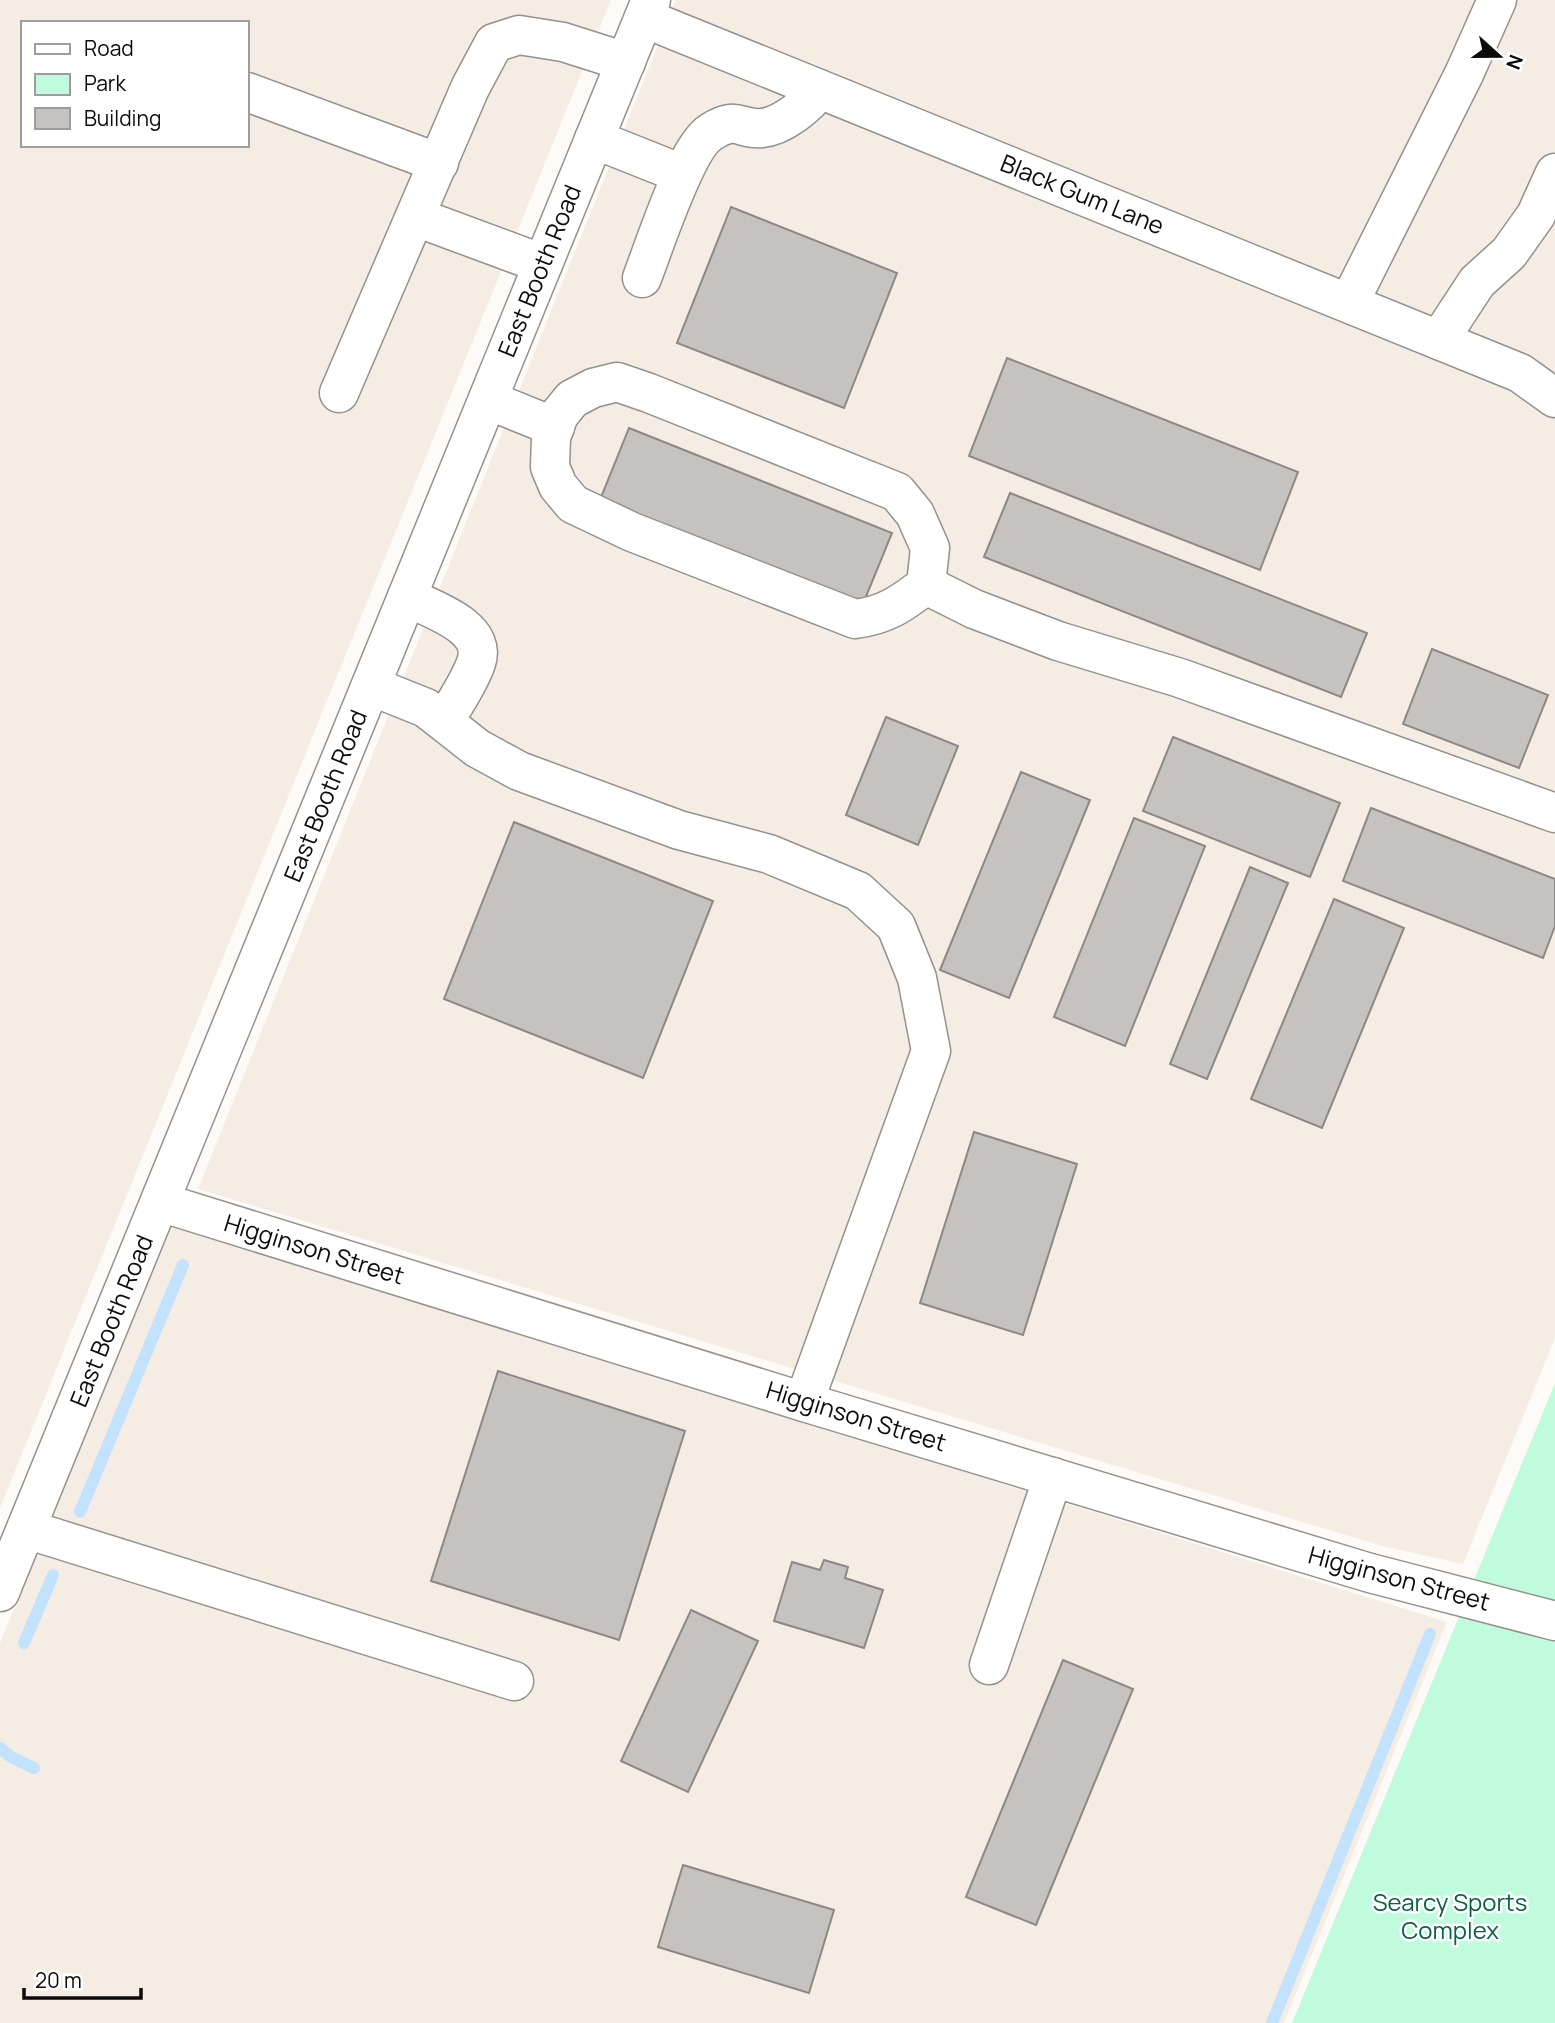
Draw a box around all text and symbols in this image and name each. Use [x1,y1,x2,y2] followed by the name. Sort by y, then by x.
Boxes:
[21,21,248,147] legend
[1464,21,1534,91] north arrow
[84,34,134,62] text: Road
[1500,51,1529,73] text: N
[84,69,126,97] text: Park
[84,104,161,132] text: Building
[996,146,1169,241] street label: Black Gum Lane
[489,180,588,361] street label: East Booth Road
[275,705,374,886] street label: East Booth Road
[220,1206,409,1292] street label: Higginson Street
[61,1230,160,1411] street label: East Booth Road
[762,1373,951,1459] street label: Higginson Street
[1305,1537,1494,1618] street label: Higginson Street
[1373,1885,1527,1946] park label: Searcy Sports Complex
[24,1956,142,2000] scale bar
[35,1966,82,1994] text: 20 m

